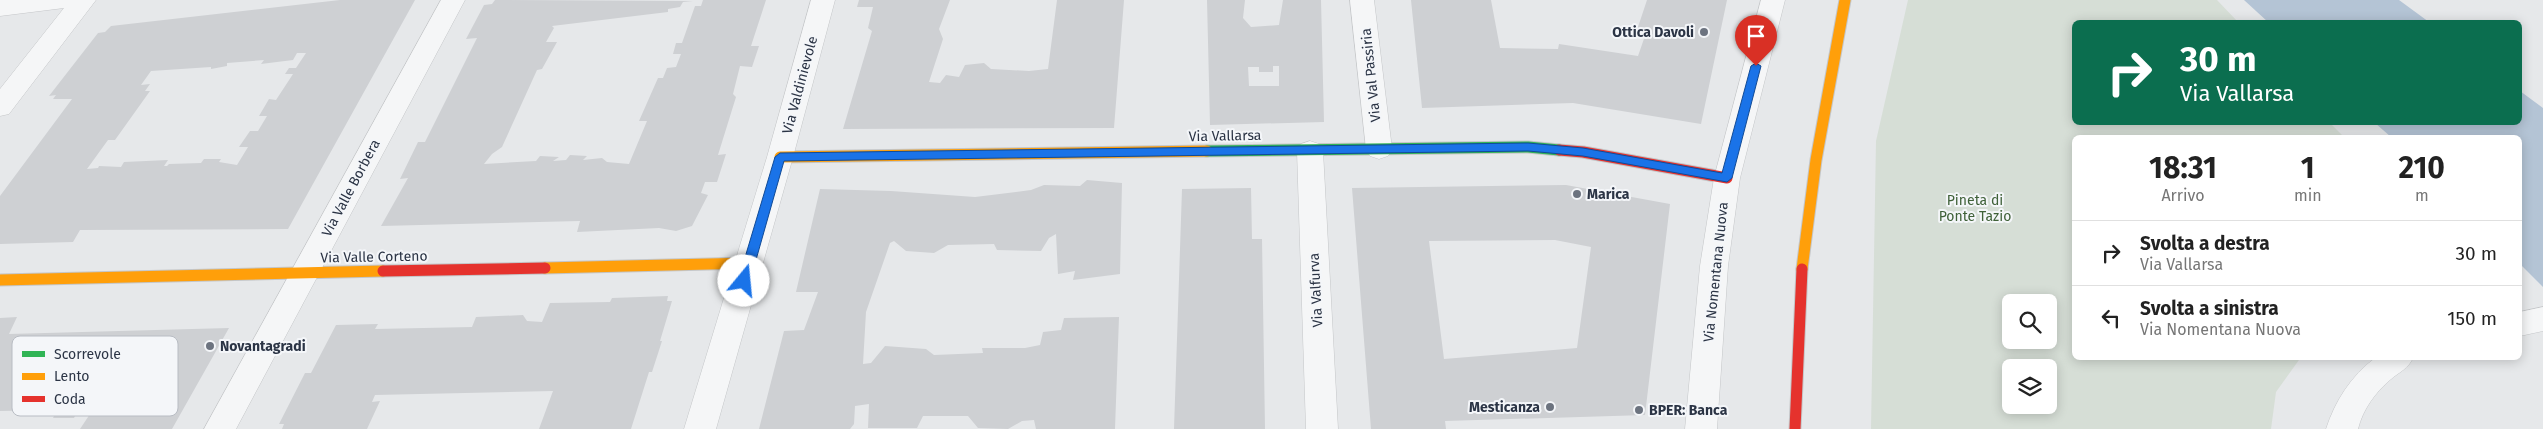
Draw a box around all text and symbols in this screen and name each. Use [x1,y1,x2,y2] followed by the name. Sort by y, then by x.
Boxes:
[1735,15,1777,66] pin
[1742,22,1770,50] icon: arrive
[1612,24,1694,41] place label: Ottica Davoli
[1698,26,1710,38] marker: Ottica Davoli
[1358,27,1384,123] street label: Via Val Passiria
[779,34,821,136] street label: Via Valdinievole
[2180,38,2257,80] text: 30 m
[2097,40,2162,105] icon: right
[2180,80,2294,107] text: Via Vallarsa
[1188,127,1262,145] street label: Via Vallarsa
[318,136,384,240] street label: Via Valle Borbera
[2149,150,2217,186] text: 18:31
[2301,150,2315,186] text: 1
[2399,150,2445,186] text: 210
[1587,186,1630,203] place label: Marica
[2161,186,2205,205] text: Arrivo
[2294,186,2322,205] text: min
[2415,186,2429,205] text: m
[1571,188,1583,200] marker: Marica
[1939,192,2011,225] park label: Pineta di Ponte Tazio
[1700,201,1732,343] street label: Via Nomentana Nuova
[2140,232,2270,255] text: Svolta a destra
[2097,239,2125,267] icon: right
[2456,242,2497,265] text: 30 m
[320,248,428,266] street label: Via Valle Corteno
[1306,252,1326,328] street label: Via Valfurva
[717,254,769,306] position arrow
[2140,255,2223,274] text: Via Vallarsa
[2002,294,2057,414] map controls
[2002,294,2057,349] button: search
[2140,297,2279,320] text: Svolta a sinistra
[2097,304,2125,332] icon: left
[2447,307,2497,330] text: 150 m
[2140,320,2301,339] text: Via Nomentana Nuova
[12,336,178,416] legend
[220,338,306,355] place label: Novantagradi
[204,340,216,352] marker: Novantagradi
[54,346,121,363] text: Scorrevole
[2002,359,2057,414] button: layers
[54,368,89,385] text: Lento
[54,391,86,408] text: Coda
[1469,399,1540,416] place label: Mesticanza
[1544,401,1556,413] marker: Mesticanza
[1649,402,1728,419] place label: BPER: Banca
[1633,404,1645,416] marker: BPER: Banca

